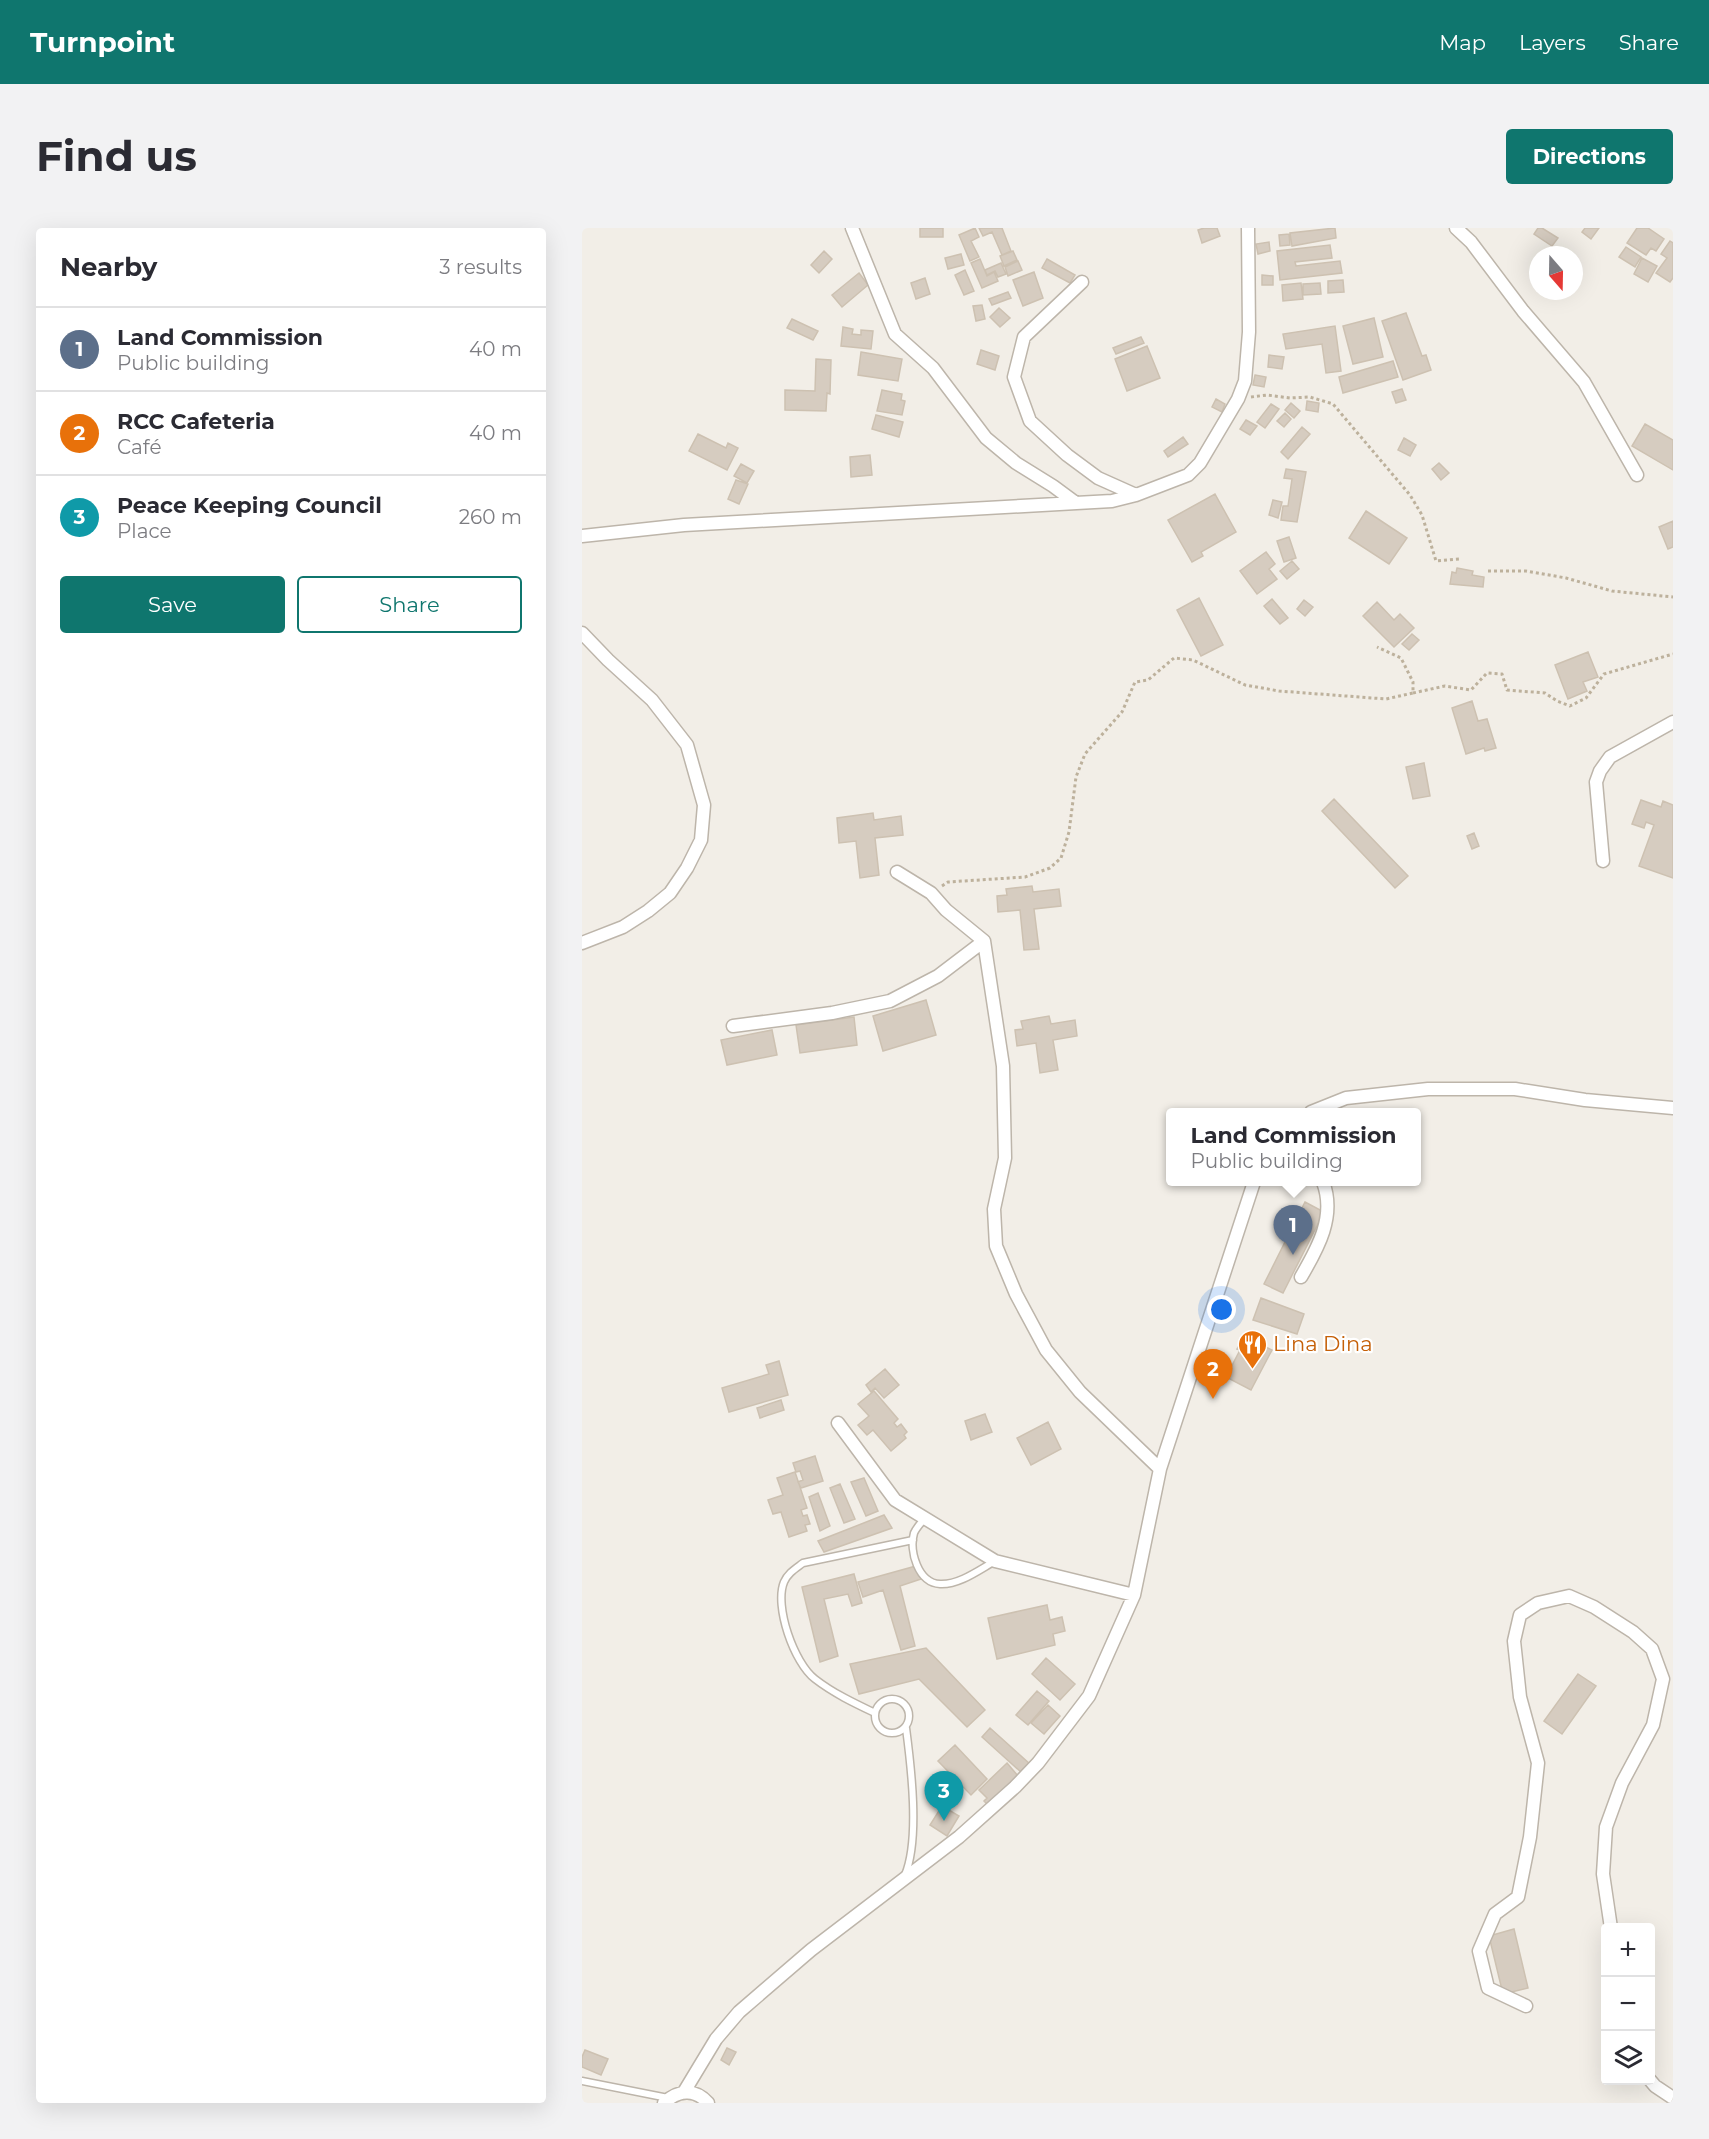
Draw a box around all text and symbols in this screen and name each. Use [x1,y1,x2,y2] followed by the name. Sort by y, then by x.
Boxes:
[30,25,175,59] text: Turnpoint
[1439,30,1486,55] text: Map
[1519,30,1586,55] text: Layers
[1619,30,1679,55] text: Share
[1506,129,1673,184] button: Directions
[36,130,197,182] text: Find us
[1529,246,1583,300] north arrow
[60,251,157,283] text: Nearby
[439,255,522,279] text: 3 results
[117,324,323,351] text: Land Commission
[76,337,83,361] text: 1
[469,337,522,361] text: 40 m
[117,351,270,375] text: Public building
[117,408,275,435] text: RCC Cafeteria
[74,421,85,445] text: 2
[469,421,522,445] text: 40 m
[117,435,162,459] text: Café
[117,492,382,519] text: Peace Keeping Council
[74,505,85,529] text: 3
[459,505,522,529] text: 260 m
[117,519,172,543] text: Place
[60,576,285,633] button: Save
[297,576,522,633] button: Share
[1166,1108,1421,1186] popup
[1191,1122,1397,1149] text: Land Commission
[1191,1149,1343,1173] text: Public building
[1274,1206,1312,1255] pin: 1
[1207,1295,1236,1324] your location
[1236,1328,1268,1370] restaurant icon: Lina Dina
[1273,1331,1373,1356] place label: Lina Dina
[1194,1350,1232,1399] pin: 2
[924,1772,964,1821] pin: 3
[1601,1923,1655,2085] map controls
[1601,1923,1655,1977] button: +
[1601,1977,1655,2031] button: −
[1601,2031,1655,2085] button: layers

